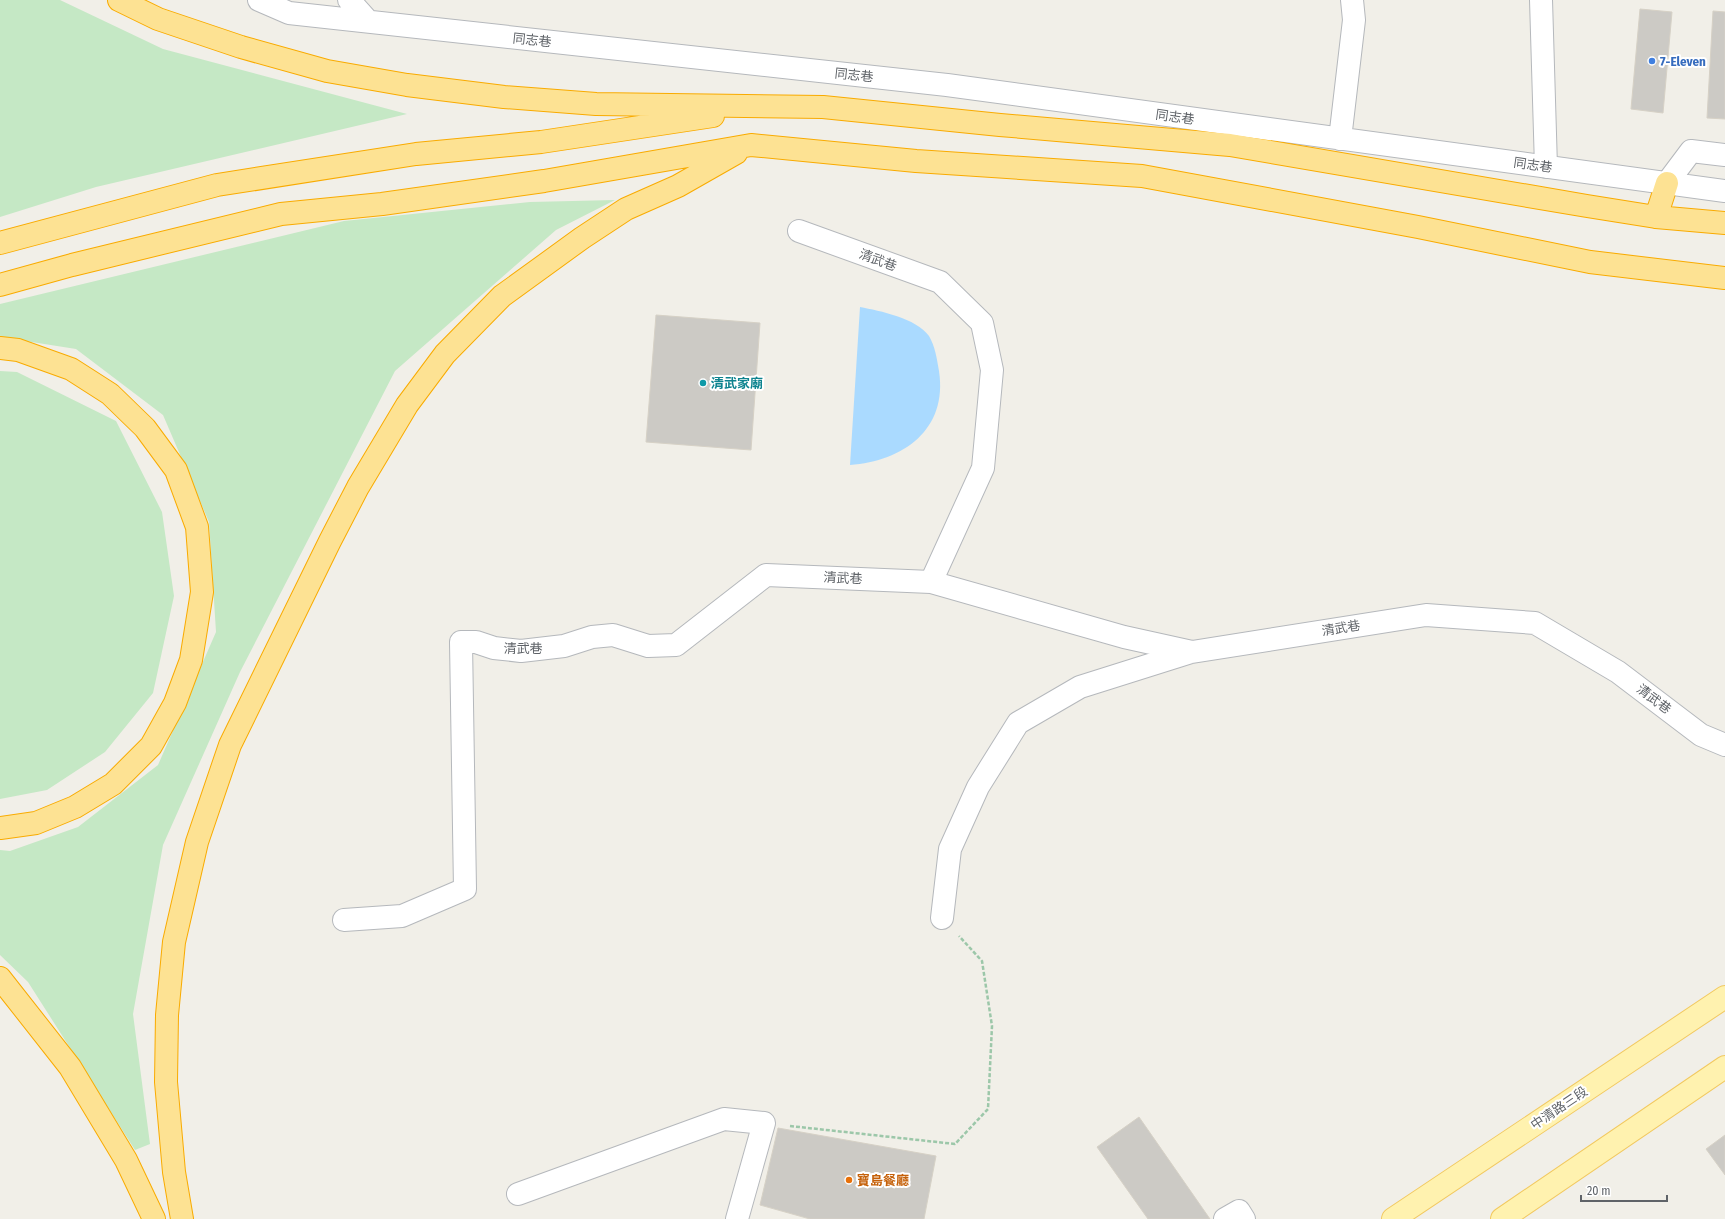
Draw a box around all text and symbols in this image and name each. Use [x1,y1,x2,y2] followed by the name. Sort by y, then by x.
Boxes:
[512,31,552,49] street label: 同志巷
[1660,54,1706,69] place label: 7-Eleven
[1647,56,1657,66] marker: 7-Eleven
[834,66,874,84] street label: 同志巷
[1155,107,1195,127] street label: 同志巷
[1513,155,1553,175] street label: 同志巷
[857,246,899,274] street label: 清武巷
[711,376,763,391] place label: 清武家廟
[698,378,708,388] marker: 清武家廟
[823,569,863,587] street label: 清武巷
[1321,618,1361,638] street label: 清武巷
[503,641,543,656] street label: 清武巷
[1634,681,1674,717] street label: 清武巷
[1528,1084,1590,1132] street label: 中清路三段
[857,1173,909,1188] place label: 寶島餐廳
[844,1175,854,1185] marker: 寶島餐廳
[1581,1177,1667,1203] scale bar
[1587,1184,1611,1198] text: 20 m

